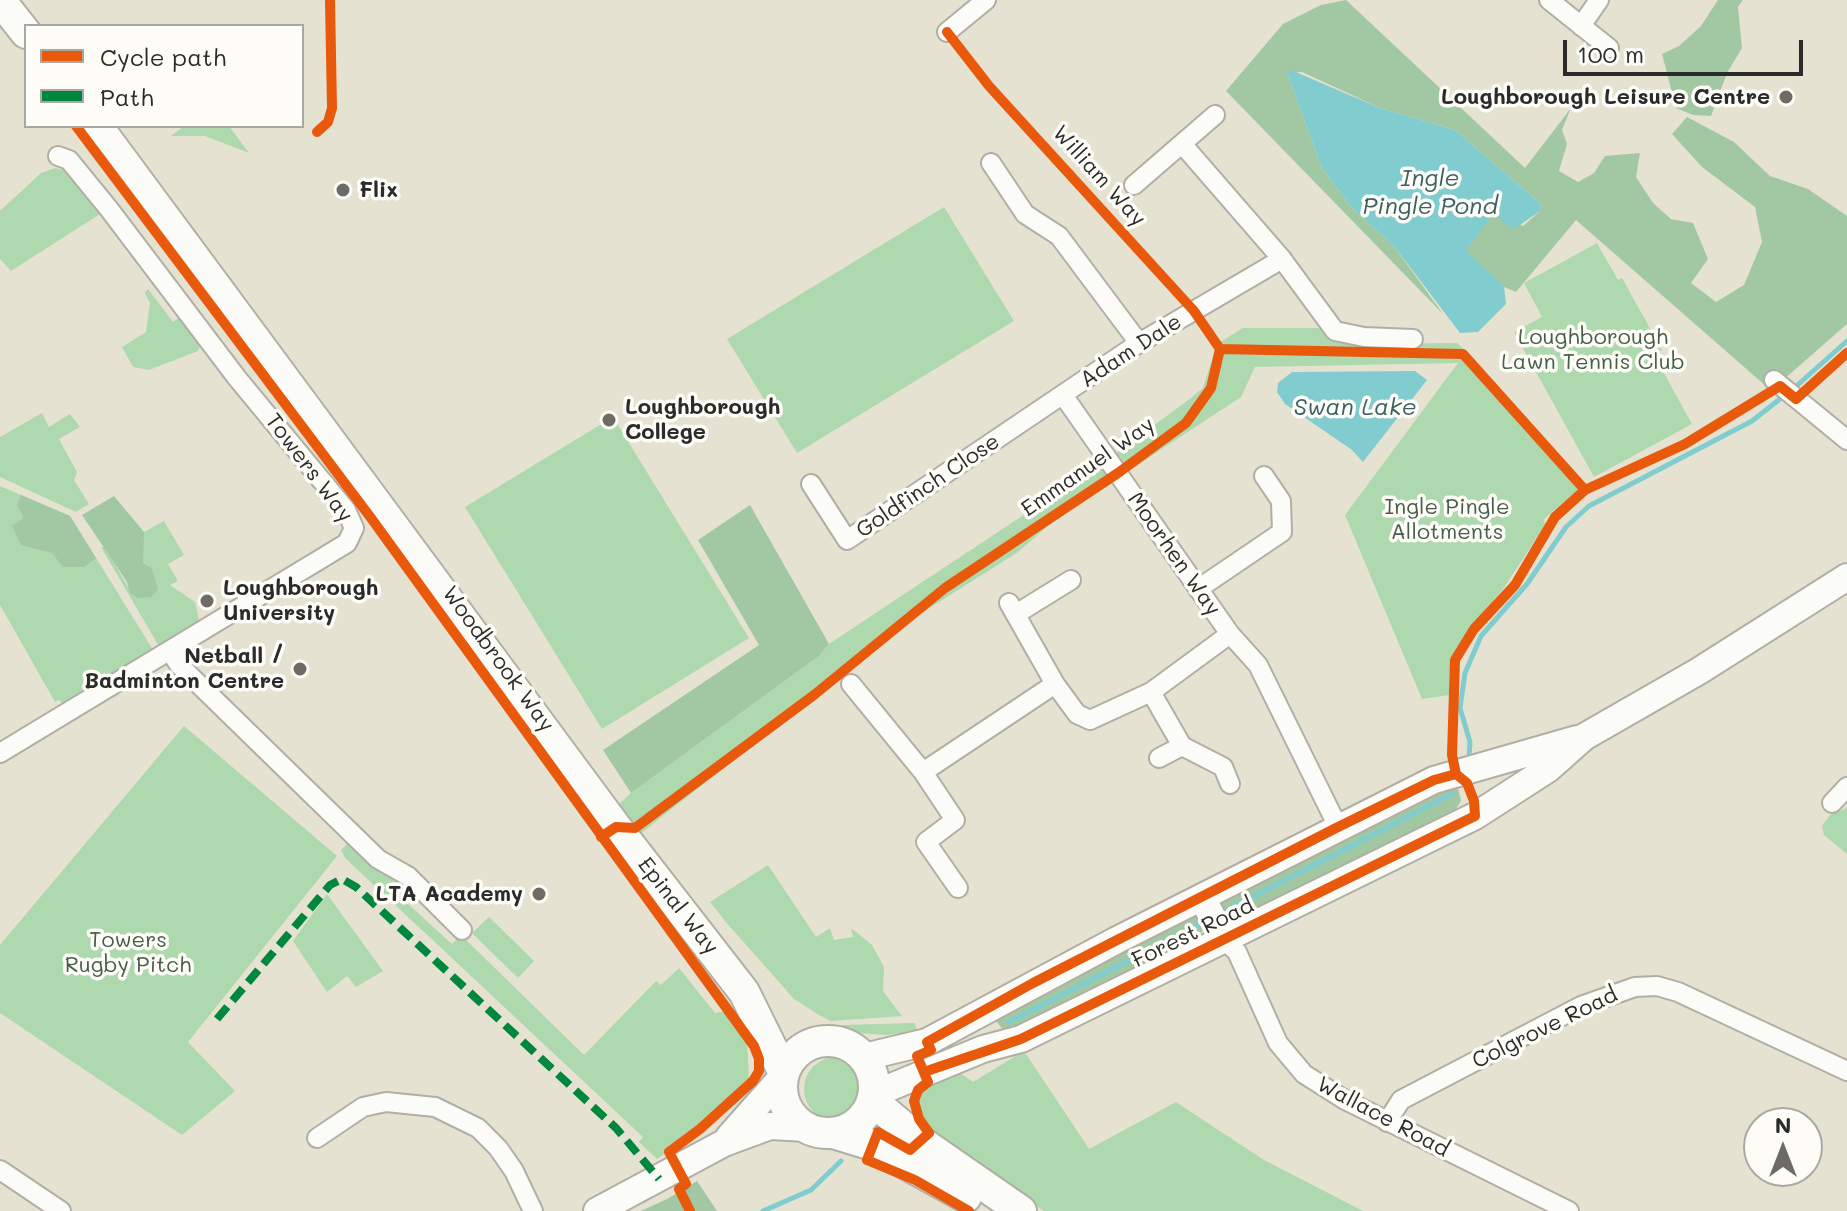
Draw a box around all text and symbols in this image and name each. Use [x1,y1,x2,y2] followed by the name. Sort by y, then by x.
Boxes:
[24,24,304,128] legend
[1567,24,1807,74] scale bar
[1577,38,1644,69] text: 100 m
[100,41,226,72] text: Cycle path
[100,81,154,112] text: Path
[1441,84,1770,110] place label: Loughborough Leisure Centre
[1777,88,1795,106] marker: Loughborough Leisure Centre
[1047,120,1151,232] street label: William Way
[1362,165,1498,221] water label: Ingle Pingle Pond
[359,177,398,203] place label: Flix
[334,181,352,199] marker: Flix
[1075,309,1187,393] street label: Adam Dale
[1501,324,1685,376] park label: Loughborough Lawn Tennis Club
[625,394,780,446] place label: Loughborough College
[1293,394,1417,422] water label: Swan Lake
[260,408,358,528] street label: Towers Way
[600,411,618,429] marker: Loughborough College
[1016,411,1160,523] street label: Emmanuel Way
[851,428,1005,544] street label: Goldfinch Close
[1122,487,1226,621] street label: Moorhen Way
[1384,494,1510,546] park label: Ingle Pingle Allotments
[223,575,378,626] place label: Loughborough University
[436,581,560,737] street label: Woodbrook Way
[198,592,216,610] marker: Loughborough University
[84,643,284,694] place label: Netball / Badminton Centre
[291,660,309,678] marker: Netball / Badminton Centre
[632,852,724,960] street label: Epinal Way
[376,881,523,907] place label: LTA Academy
[530,885,548,903] marker: LTA Academy
[1128,892,1258,974] street label: Forest Road
[65,927,191,978] park label: Towers Rugby Pitch
[1468,981,1622,1075] street label: Colgrove Road
[1312,1071,1454,1163] street label: Wallace Road
[1743,1107,1823,1187] north arrow
[1775,1110,1791,1139] text: N

